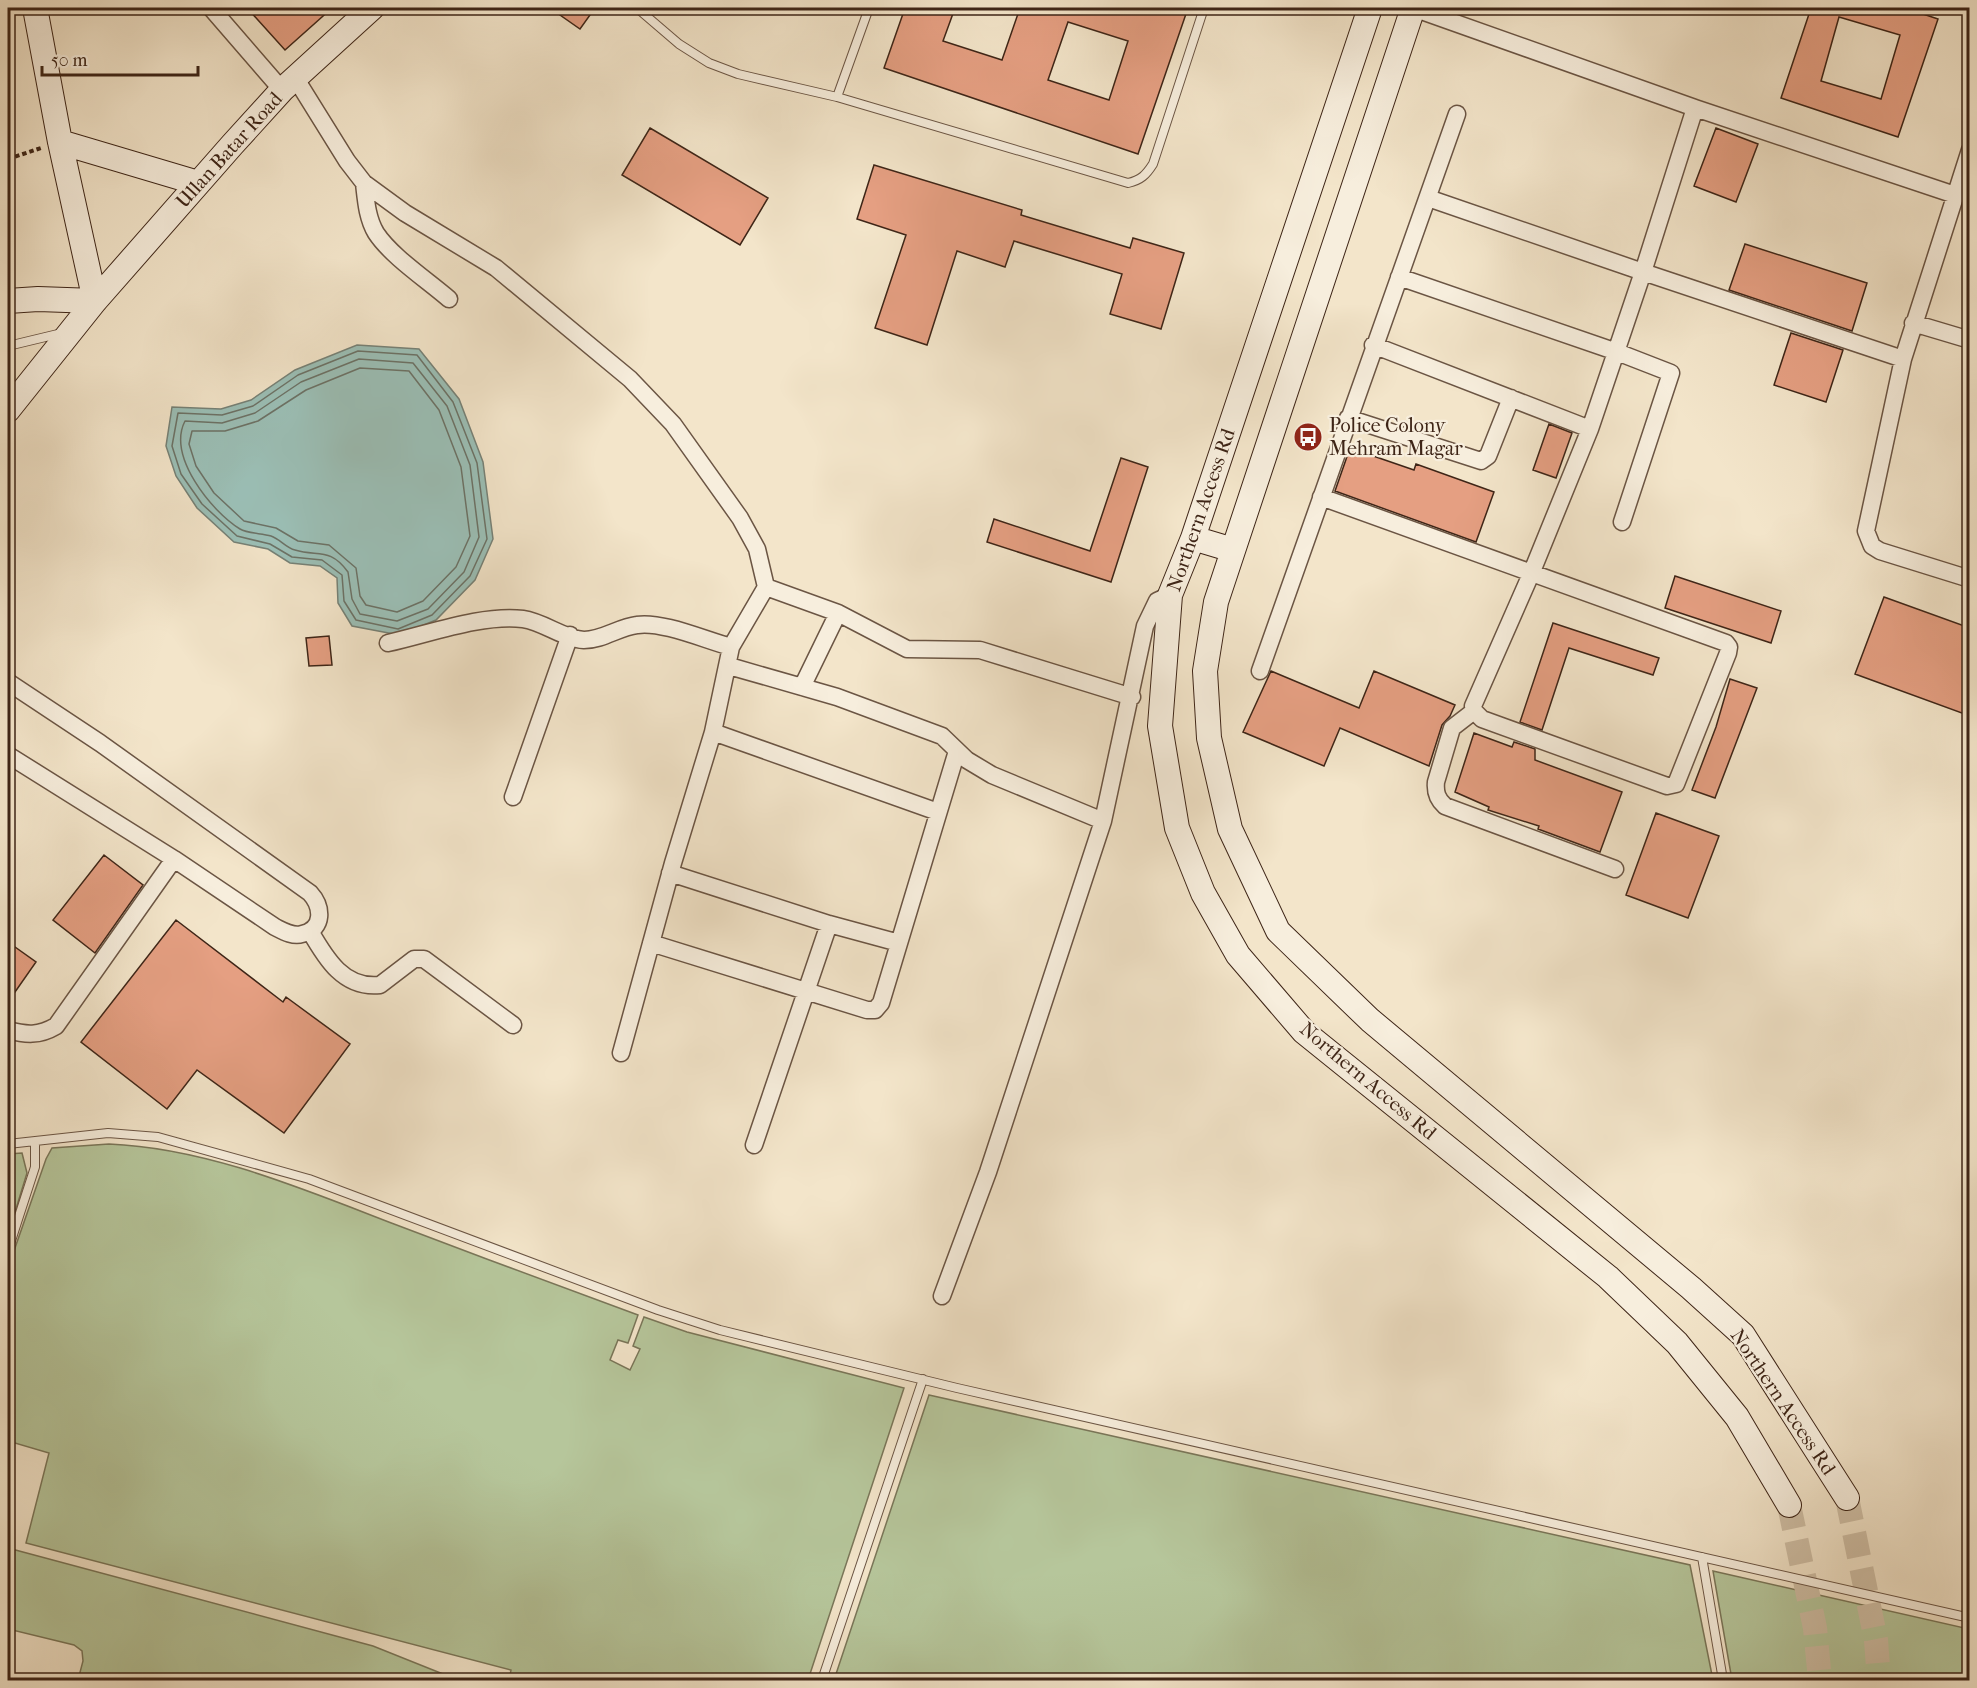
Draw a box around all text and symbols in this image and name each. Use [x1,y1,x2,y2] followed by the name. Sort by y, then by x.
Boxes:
[42,39,198,77] scale bar
[51,50,88,71] text: 50 m
[171,87,288,213] street label: Ullan Batar Road
[1329,414,1463,460] place label: Police Colony Mehram Magar
[1292,421,1324,453] bus stop icon: Police Colony Mehram Magar
[1162,424,1240,594] street label: Northern Access Rd
[1295,1017,1442,1145] street label: Northern Access Rd
[1726,1325,1841,1480] street label: Northern Access Rd

